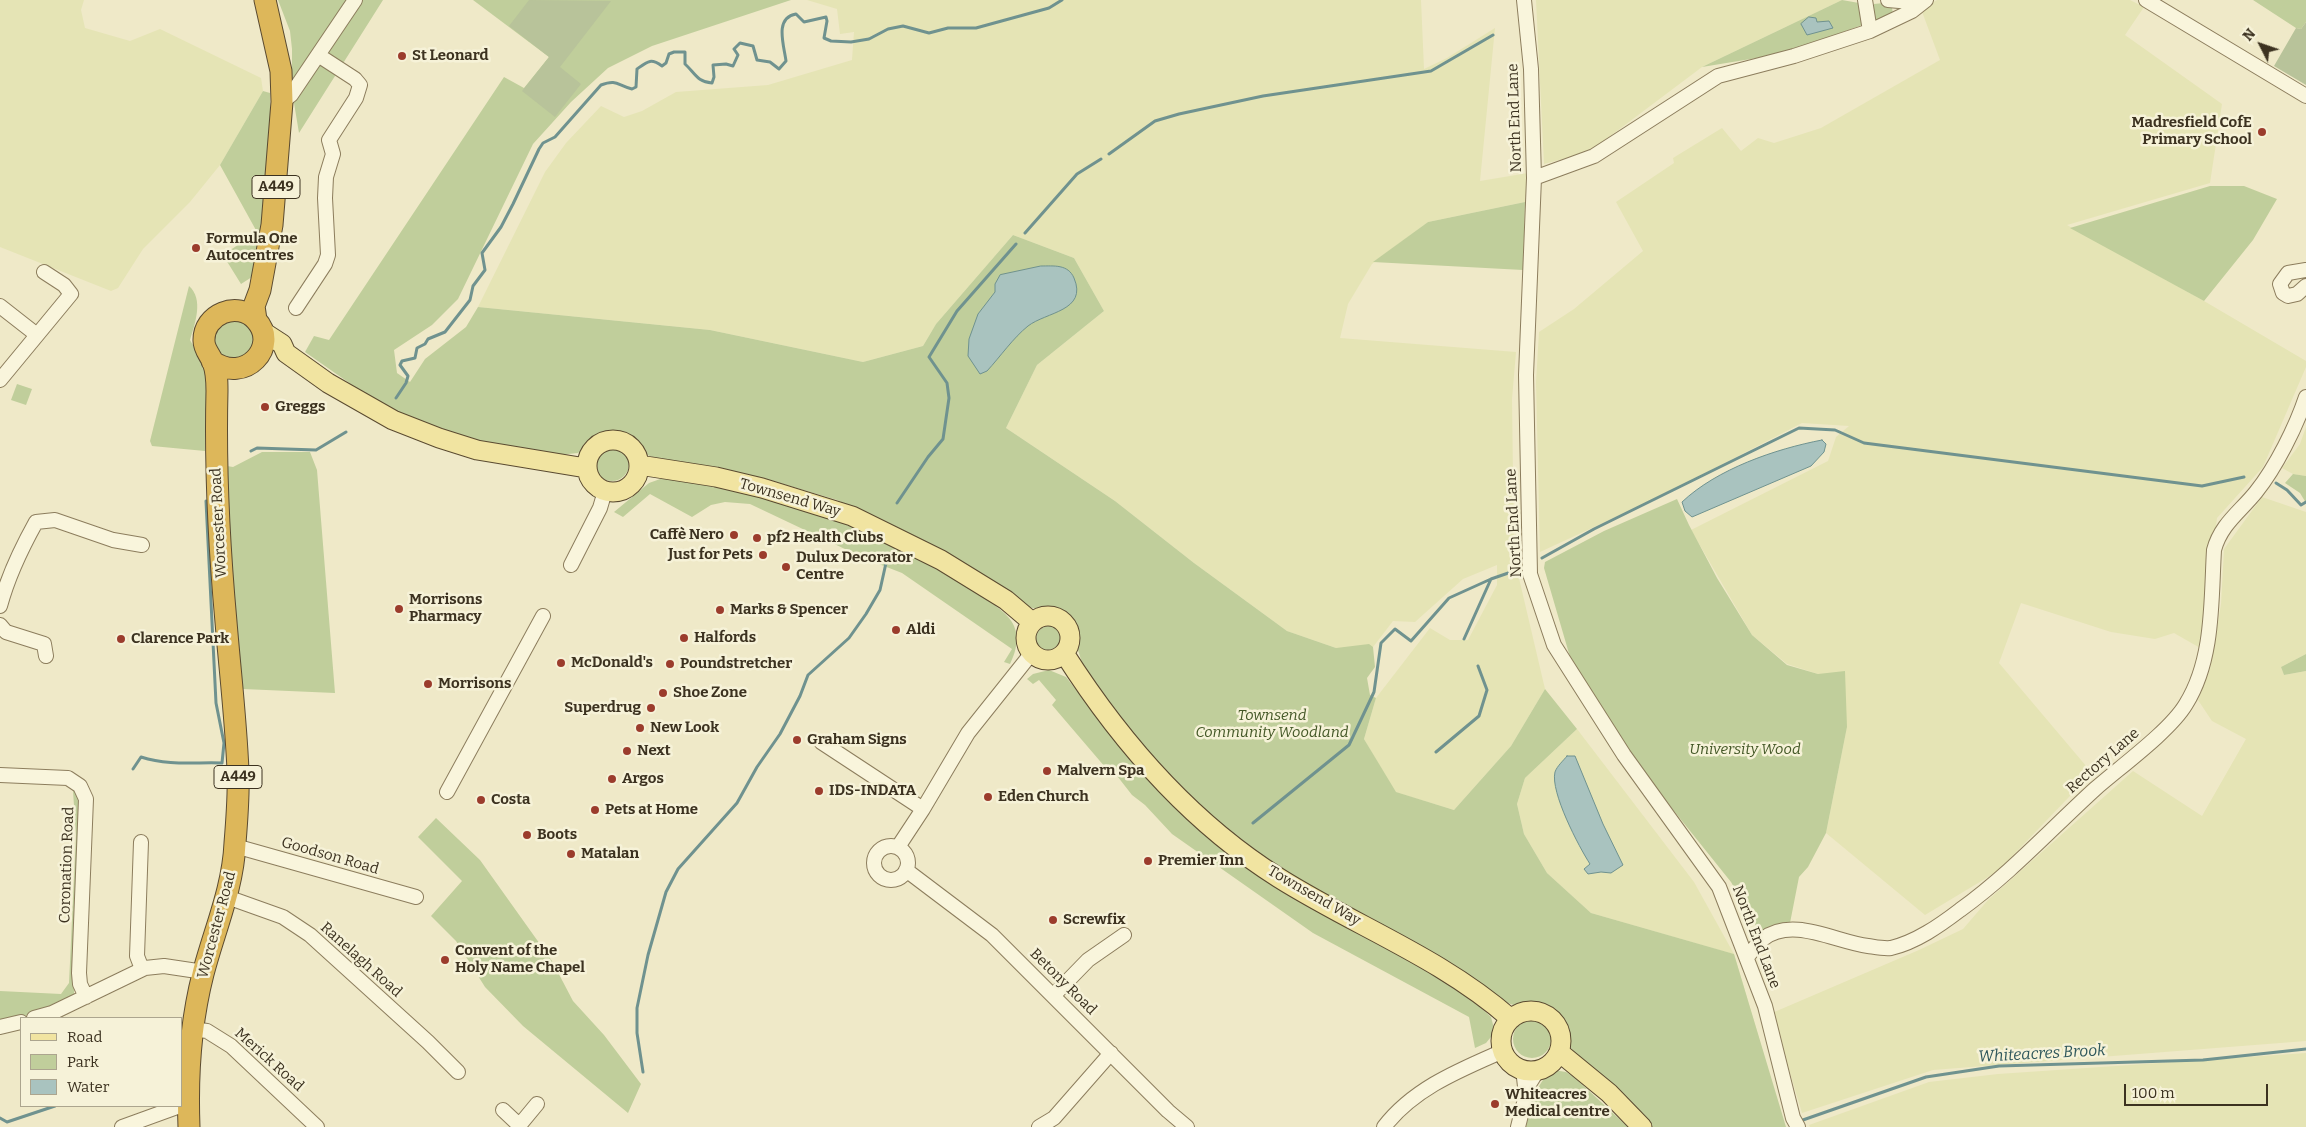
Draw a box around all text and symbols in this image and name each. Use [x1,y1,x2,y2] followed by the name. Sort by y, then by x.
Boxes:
[2236,20,2286,70] north arrow
[2239,25,2259,44] text: N
[412,47,489,65] place label: St Leonard
[396,50,408,62] marker: St Leonard
[1504,63,1526,173] street label: North End Lane
[2132,114,2252,149] place label: Madresfield CofE Primary School
[2256,126,2268,138] marker: Madresfield CofE Primary School
[252,176,300,198] road number: A449
[206,230,298,265] place label: Formula One Autocentres
[190,242,202,254] marker: Formula One Autocentres
[275,398,325,416] place label: Greggs
[259,401,271,413] marker: Greggs
[207,467,231,579] street label: Worcester Road
[1502,468,1526,578] street label: North End Lane
[737,475,843,521] street label: Townsend Way
[650,526,724,544] place label: Caffè Nero
[728,529,740,541] marker: Caffè Nero
[767,529,883,547] place label: pf2 Health Clubs
[751,532,763,544] marker: pf2 Health Clubs
[668,546,753,564] place label: Just for Pets
[757,549,769,561] marker: Just for Pets
[796,549,913,584] place label: Dulux Decorator Centre
[780,561,792,573] marker: Dulux Decorator Centre
[409,591,482,626] place label: Morrisons Pharmacy
[730,601,848,619] place label: Marks & Spencer
[393,603,405,615] marker: Morrisons Pharmacy
[714,604,726,616] marker: Marks & Spencer
[906,621,935,639] place label: Aldi
[890,624,902,636] marker: Aldi
[694,629,756,647] place label: Halfords
[131,630,229,648] place label: Clarence Park
[678,632,690,644] marker: Halfords
[115,633,127,645] marker: Clarence Park
[571,654,653,672] place label: McDonald's
[680,655,792,673] place label: Poundstretcher
[555,657,567,669] marker: McDonald's
[664,658,676,670] marker: Poundstretcher
[438,675,511,693] place label: Morrisons
[422,678,434,690] marker: Morrisons
[673,684,747,702] place label: Shoe Zone
[657,687,669,699] marker: Shoe Zone
[564,699,641,717] place label: Superdrug
[645,702,657,714] marker: Superdrug
[1196,707,1348,742] park label: Townsend Community Woodland
[650,719,719,737] place label: New Look
[634,722,646,734] marker: New Look
[2063,724,2143,798] street label: Rectory Lane
[807,731,907,749] place label: Graham Signs
[791,734,803,746] marker: Graham Signs
[1689,741,1801,759] park label: University Wood
[637,742,671,760] place label: Next
[621,745,633,757] marker: Next
[1057,762,1144,780] place label: Malvern Spa
[1041,765,1053,777] marker: Malvern Spa
[214,766,262,789] road number: A449
[622,770,664,788] place label: Argos
[606,773,618,785] marker: Argos
[829,782,916,800] place label: IDS-INDATA
[813,785,825,797] marker: IDS-INDATA
[998,788,1089,806] place label: Eden Church
[491,791,530,809] place label: Costa
[982,791,994,803] marker: Eden Church
[475,794,487,806] marker: Costa
[605,801,698,819] place label: Pets at Home
[589,804,601,816] marker: Pets at Home
[56,806,78,924] street label: Coronation Road
[537,826,577,844] place label: Boots
[521,829,533,841] marker: Boots
[279,833,381,879] street label: Goodson Road
[581,845,639,863] place label: Matalan
[565,848,577,860] marker: Matalan
[1158,852,1244,870] place label: Premier Inn
[1142,855,1154,867] marker: Premier Inn
[1264,862,1364,930] street label: Townsend Way
[194,869,240,981] street label: Worcester Road
[1728,883,1784,991] street label: North End Lane
[1063,911,1126,929] place label: Screwfix
[1047,914,1059,926] marker: Screwfix
[316,919,406,1001] street label: Ranelagh Road
[455,942,585,977] place label: Convent of the Holy Name Chapel
[1026,945,1100,1019] street label: Betony Road
[439,954,451,966] marker: Convent of the Holy Name Chapel
[20,1017,182,1107] legend
[231,1024,307,1096] street label: Merick Road
[67,1028,102,1046] text: Road
[1978,1041,2106,1067] water label: Whiteacres Brook
[67,1053,99,1071] text: Park
[2126,1074,2270,1106] scale bar
[67,1078,109,1096] text: Water
[2132,1084,2175,1102] text: 100 m
[1505,1086,1610,1121] place label: Whiteacres Medical centre
[1489,1098,1501,1110] marker: Whiteacres Medical centre

